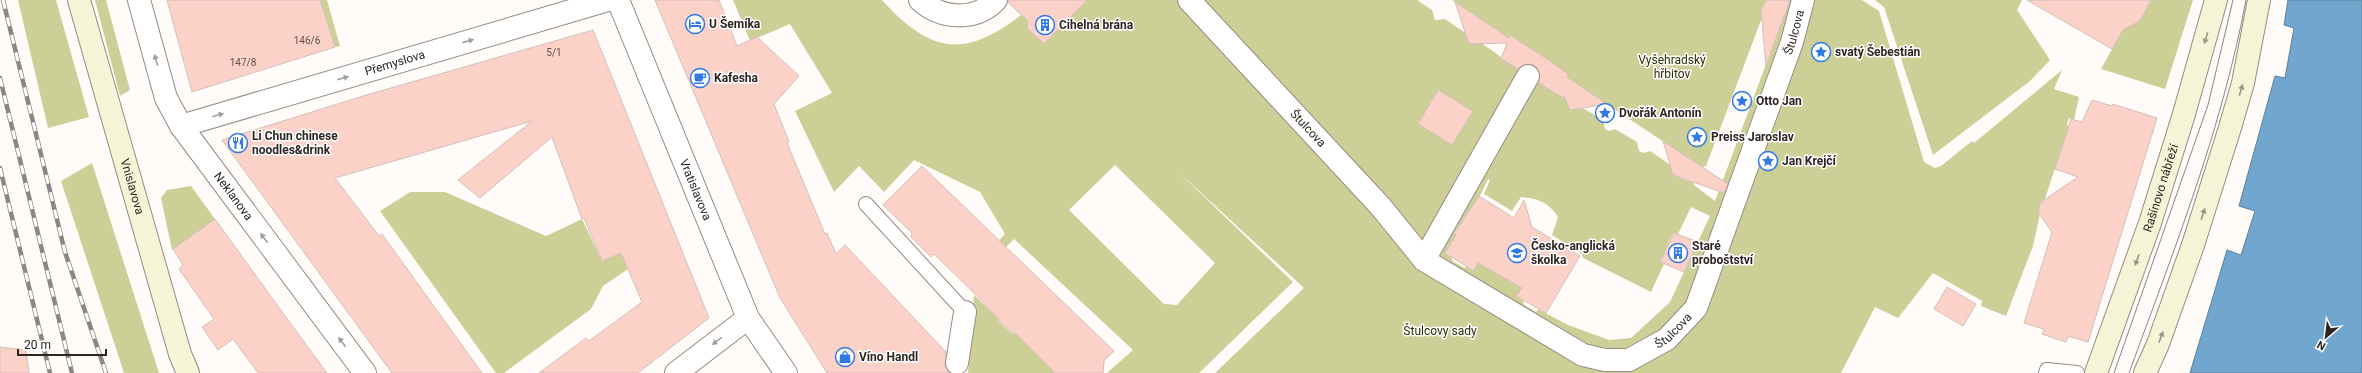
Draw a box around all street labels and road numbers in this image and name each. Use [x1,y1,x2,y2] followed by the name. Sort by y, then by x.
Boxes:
[1780,8,1807,57] street label: Štulcova
[363,47,427,78] street label: Přemyslova
[1287,106,1329,150] street label: Štulcova
[2140,141,2181,234] street label: Rašínovo nábřeží
[118,157,147,216] street label: Vnislavova
[677,157,714,223] street label: Vratislavova
[211,170,256,223] street label: Neklanova
[1652,310,1695,351] street label: Štulcova

